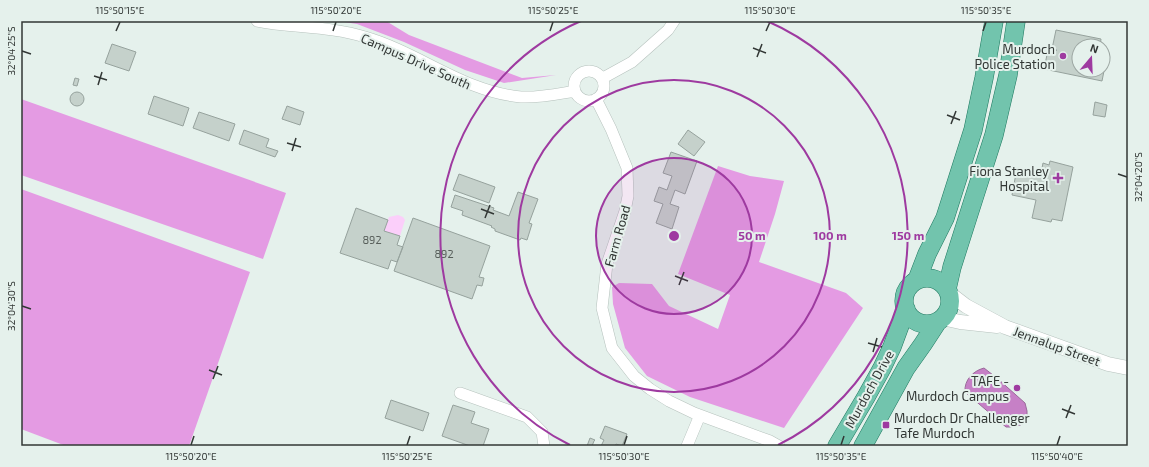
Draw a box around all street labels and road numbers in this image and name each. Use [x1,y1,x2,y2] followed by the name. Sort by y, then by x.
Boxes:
[359,30,473,92] street label: Campus Drive South
[601,203,633,269] street label: Farm Road
[1011,323,1103,369] street label: Jennalup Street
[841,347,897,431] street label: Murdoch Drive

